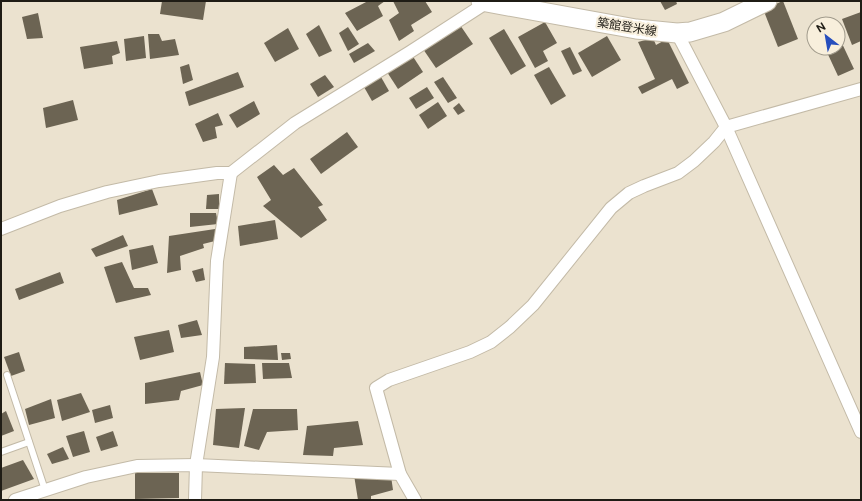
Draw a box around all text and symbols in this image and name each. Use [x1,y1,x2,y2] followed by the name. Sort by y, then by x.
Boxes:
[596,15,658,39] street label: 築館登米線
[806,16,846,56] north arrow
[814,20,828,35] text: N

